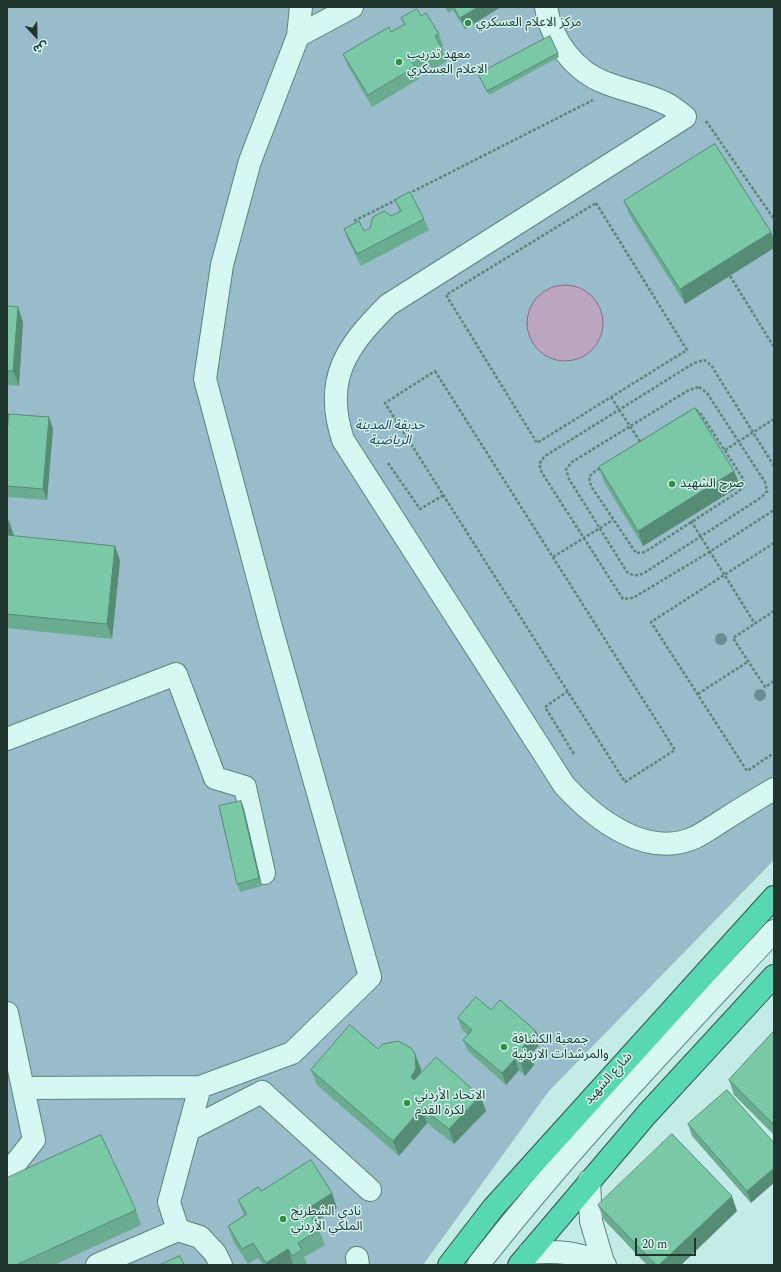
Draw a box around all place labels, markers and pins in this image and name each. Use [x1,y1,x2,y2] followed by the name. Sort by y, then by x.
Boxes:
[476,15,582,31] place label: مركز الاعلام العسكري
[463,18,473,28] marker: مركز الاعلام العسكري
[407,47,487,78] place label: معهد تدريب الاعلام العسكري
[394,57,404,67] marker: معهد تدريب الاعلام العسكري
[680,476,744,492] place label: صرح الشهيد
[667,479,677,489] marker: صرح الشهيد
[512,1032,609,1063] place label: جمعية الكشافة والمرشدات الاردنية
[499,1042,509,1052] marker: جمعية الكشافة والمرشدات الاردنية
[415,1088,485,1119] place label: الاتحاد الأردني لكرة القدم
[402,1098,412,1108] marker: الاتحاد الأردني لكرة القدم
[291,1204,363,1235] place label: نادي الشطرنج الملكي الأردني
[278,1214,288,1224] marker: نادي الشطرنج الملكي الأردني

